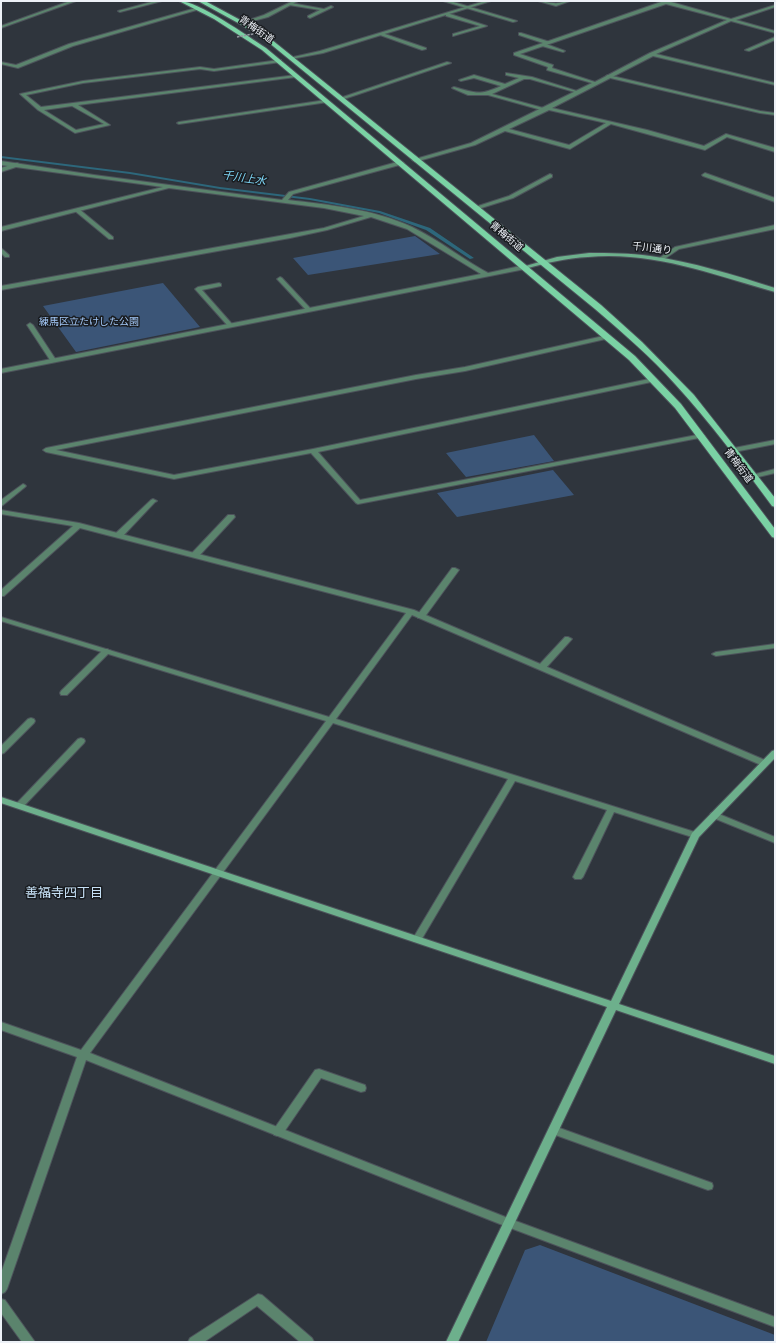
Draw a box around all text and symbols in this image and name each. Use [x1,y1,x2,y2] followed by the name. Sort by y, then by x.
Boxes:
[236,14,276,46] street label: 青梅街道
[221,169,267,189] water label: 千川上水
[487,220,525,254] street label: 青梅街道
[631,241,673,257] street label: 千川通り
[39,317,139,329] park label: 練馬区立たけした公園
[721,446,755,486] street label: 青梅街道
[25,886,103,902] district label: 善福寺四丁目

